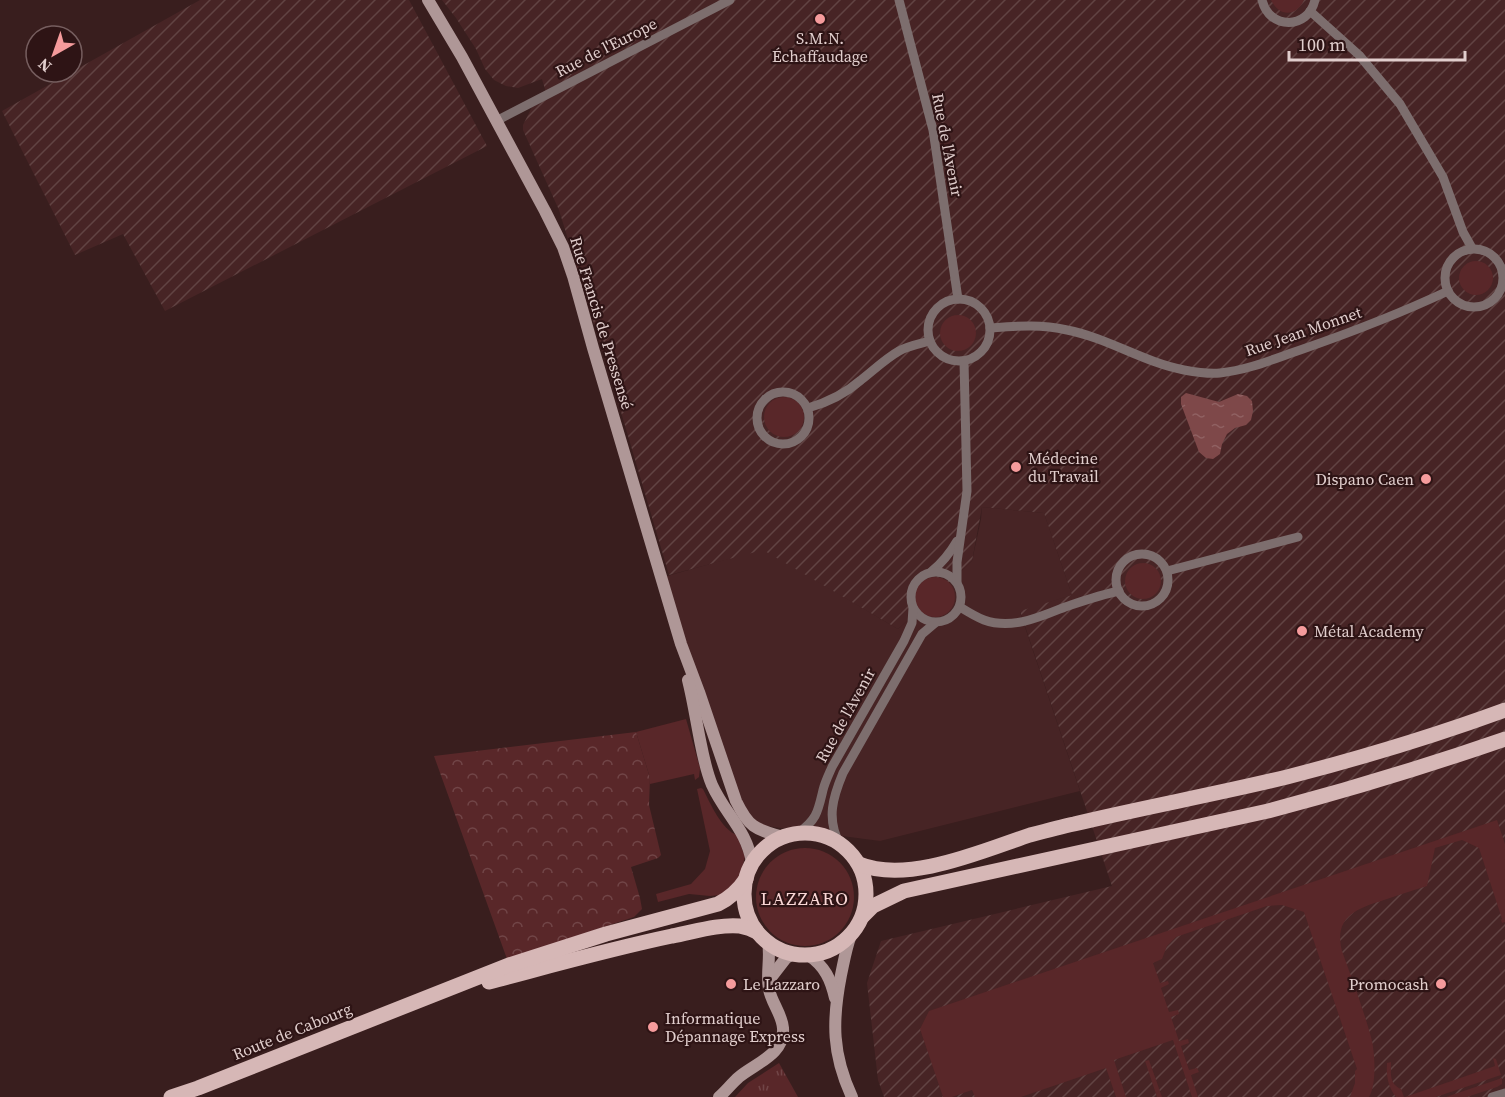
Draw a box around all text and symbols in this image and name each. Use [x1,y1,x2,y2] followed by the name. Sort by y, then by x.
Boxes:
[551,12,661,82] street label: Rue de l'Europe
[813,12,827,26] marker: S.M.N. Échaffaudage
[24,24,84,84] north arrow
[1289,24,1464,62] scale bar
[772,27,868,67] place label: S.M.N. Échaffaudage
[1298,32,1345,57] text: 100 m
[33,53,56,78] text: N
[927,91,969,199] street label: Rue de l'Avenir
[565,234,639,412] street label: Rue Francis de Pressensé
[1242,300,1365,361] street label: Rue Jean Monnet
[1028,447,1099,487] place label: Médecine du Travail
[1009,460,1023,474] marker: Médecine du Travail
[1315,468,1414,490] place label: Dispano Caen
[1419,472,1433,486] marker: Dispano Caen
[1314,620,1425,642] place label: Métal Academy
[1295,624,1309,638] marker: Métal Academy
[810,664,880,766] street label: Rue de l'Avenir
[761,886,849,911] district label: LAZZARO
[743,973,820,995] place label: Le Lazzaro
[1349,973,1429,995] place label: Promocash
[724,977,738,991] marker: Le Lazzaro
[1434,977,1448,991] marker: Promocash
[229,997,355,1065] street label: Route de Cabourg
[665,1007,805,1047] place label: Informatique Dépannage Express
[646,1020,660,1034] marker: Informatique Dépannage Express

